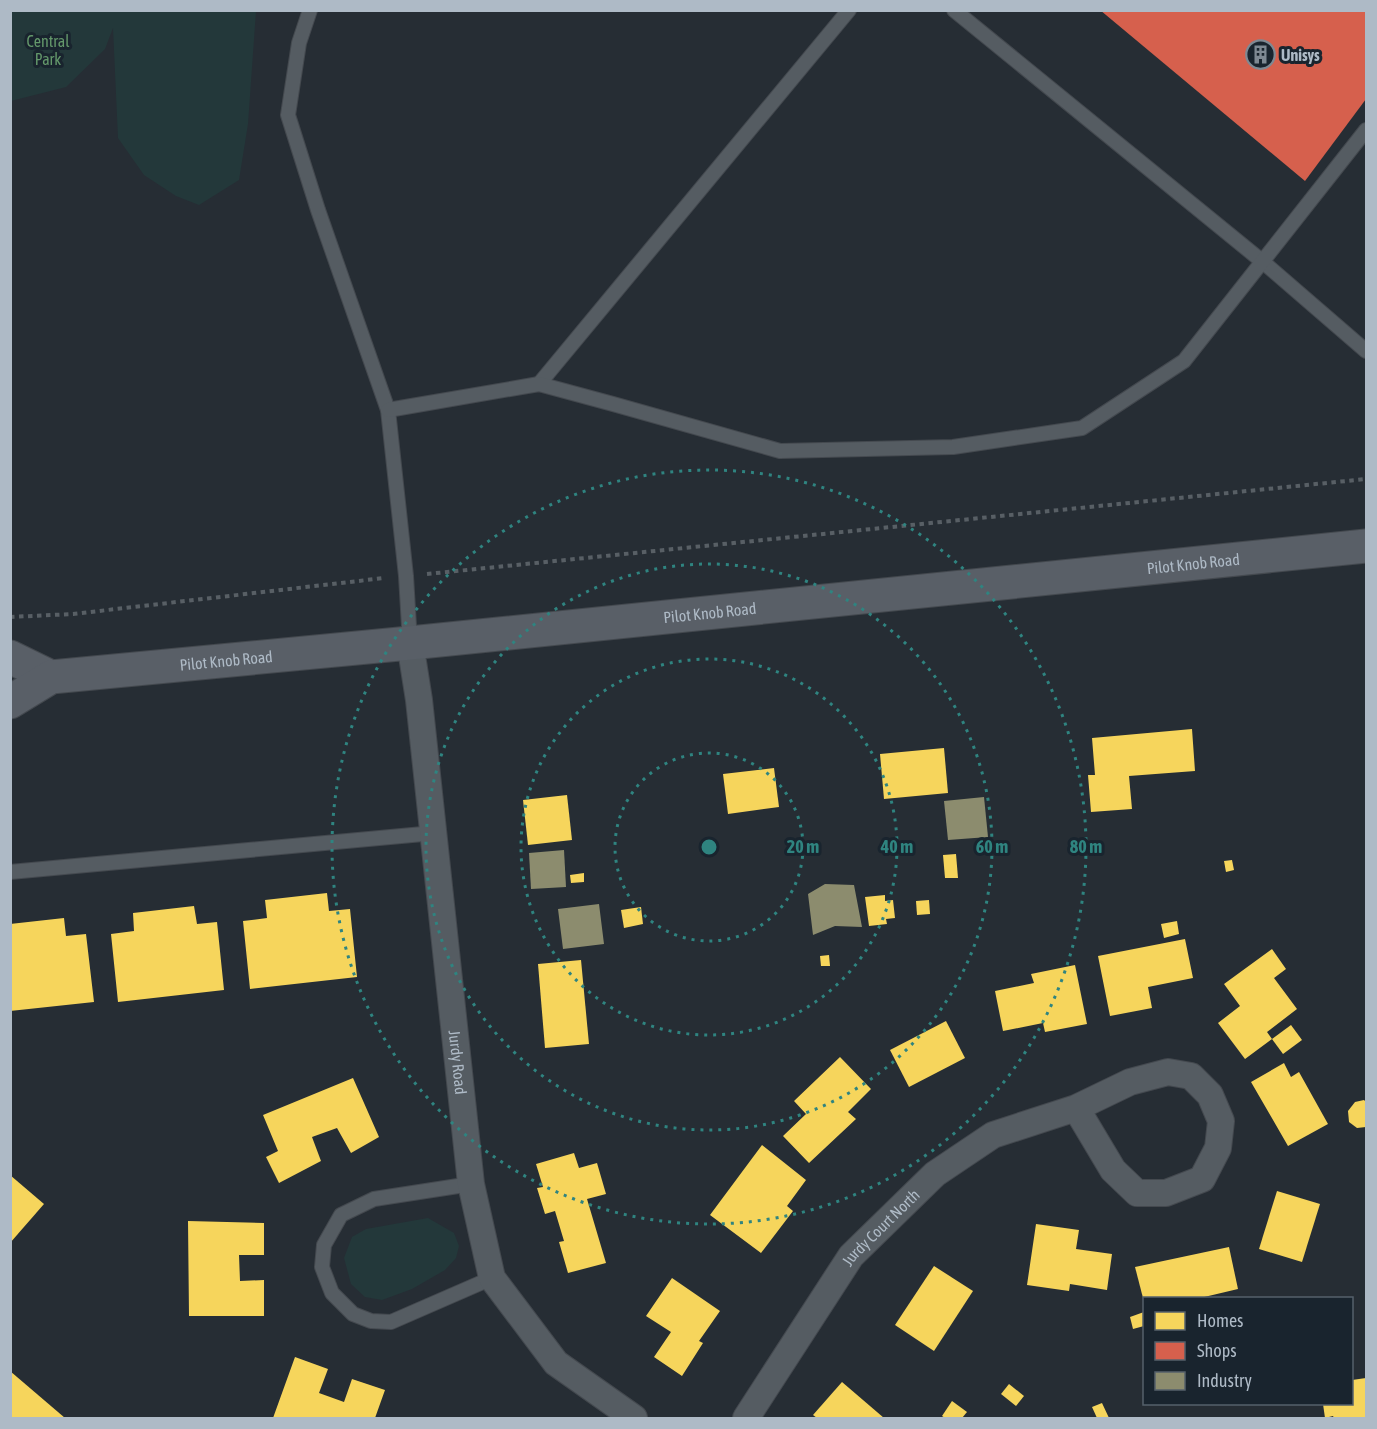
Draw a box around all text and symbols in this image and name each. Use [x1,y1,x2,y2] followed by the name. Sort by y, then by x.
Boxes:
[27,32,70,68] park label: Central Park
[1244,39,1276,71] building icon: Unisys
[1281,46,1320,64] place label: Unisys
[1146,550,1241,577] street label: Pilot Knob Road
[663,599,757,626] street label: Pilot Knob Road
[179,647,273,674] street label: Pilot Knob Road
[787,836,819,857] text: 20 m
[880,836,913,857] text: 40 m
[976,836,1008,857] text: 60 m
[1070,836,1102,857] text: 80 m
[699,837,719,857] centre of rings
[446,1029,470,1095] street label: Jurdy Road
[838,1185,923,1269] street label: Jurdy Court North
[1143,1297,1353,1405] legend
[1197,1310,1243,1331] text: Homes
[1197,1340,1237,1361] text: Shops
[1197,1370,1252,1391] text: Industry

